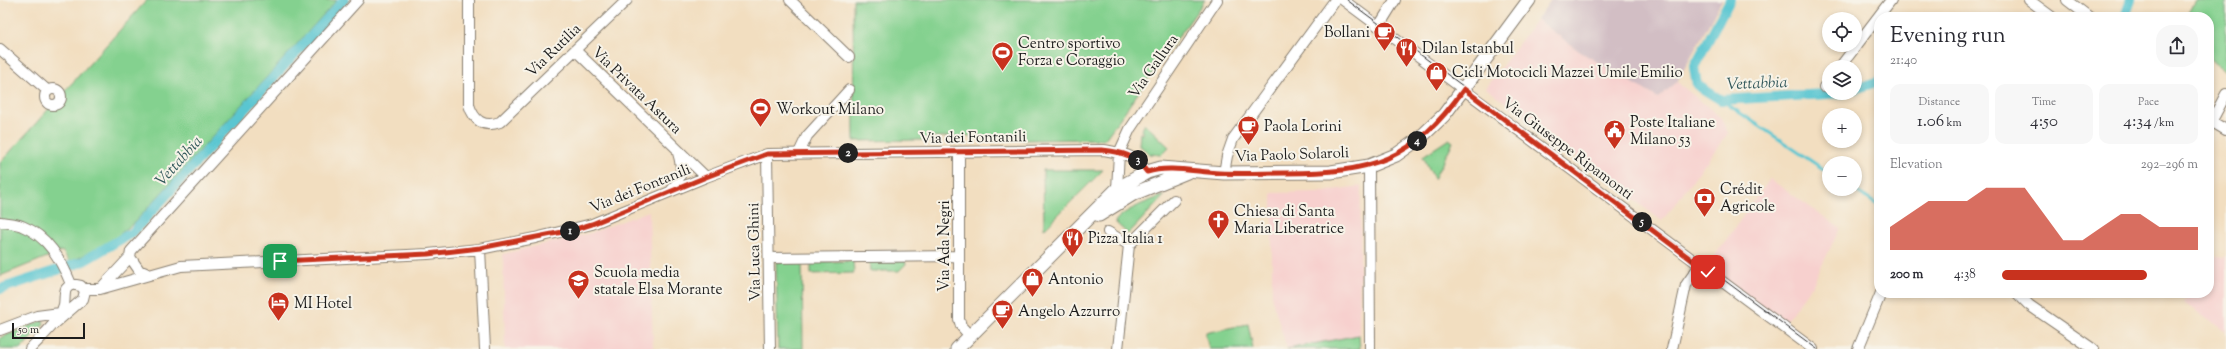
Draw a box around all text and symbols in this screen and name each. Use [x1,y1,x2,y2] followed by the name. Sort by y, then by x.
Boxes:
[1822,12,1862,196] map controls
[1822,12,1862,52] button: locate
[522,19,586,83] street label: Via Rutilia
[1372,19,1398,52] cafe icon: Bollani
[1890,21,2006,53] text: Evening run
[1324,23,1370,44] place label: Bollani
[2156,25,2198,67] button: share
[1124,30,1184,103] street label: Via Gallura
[1018,34,1125,72] place label: Centro sportivo Forza e Coraggio
[1394,35,1420,68] restaurant icon: Dilan Istanbul
[990,39,1016,72] sports icon: Centro sportivo Forza e Coraggio
[1422,39,1514,60] place label: Dilan Istanbul
[586,43,686,140] street label: Via Privata Astura
[1890,52,1917,70] text: 21:40
[1423,59,1449,92] shop icon: Cicli Motocicli Mazzei Umile Emilio
[1822,60,1862,100] button: layers
[1452,63,1683,84] place label: Cicli Motocicli Mazzei Umile Emilio
[1726,72,1788,97] water label: Vettabbia
[1497,93,1637,205] street label: Via Giuseppe Ripamonti
[1919,94,1960,110] text: Distance
[2032,94,2056,110] text: Time
[2138,94,2159,110] text: Pace
[748,96,774,129] sports icon: Workout Milano
[776,100,884,121] place label: Workout Milano
[1822,108,1862,148] button: +
[1917,110,1944,134] text: 1.06
[2030,110,2058,134] text: 4:50
[2123,110,2152,134] text: 4:34
[1236,113,1262,146] cafe icon: Paola Lorini
[1630,113,1715,151] place label: Poste Italiane Milano 53
[1944,115,1962,131] text: km
[2152,115,2174,131] text: /km
[1264,117,1342,138] place label: Paola Lorini
[1601,118,1627,151] public building icon: Poste Italiane Milano 53
[919,127,1027,150] street label: Via dei Fontanili
[151,131,209,192] water label: Vettabbia
[1407,131,1427,151] pin: 4
[1414,133,1420,149] text: 4
[838,143,858,163] pin: 2
[1235,143,1350,168] street label: Via Paolo Solaroli
[845,145,851,161] text: 2
[1128,150,1148,170] pin: 3
[1136,152,1140,168] text: 3
[1822,156,1862,196] button: −
[1890,156,1943,174] text: Elevation
[2141,156,2198,174] text: 292–296 m
[587,160,694,219] street label: Via dei Fontanili
[1720,180,1775,218] place label: Crédit Agricole
[1691,185,1717,218] bank icon: Crédit Agricole
[935,200,956,292] street label: Via Ada Negri
[744,202,767,301] street label: Via Luca Ghini
[1234,202,1344,240] place label: Chiesa di Santa Maria Liberatrice
[1205,207,1231,240] church icon: Chiesa di Santa Maria Liberatrice
[1632,212,1652,232] pin: 5
[1640,214,1644,230] text: 5
[560,221,580,241] pin: 1
[568,223,572,239] text: 1
[1060,225,1086,258] restaurant icon: Pizza Italia 1
[1088,229,1163,250] place label: Pizza Italia 1
[263,244,297,278] pin
[269,250,291,272] icon: arrive
[1691,255,1725,289] pin
[1697,261,1719,283] icon: check
[594,263,722,301] place label: Scuola media statale Elsa Morante
[1019,266,1045,299] shop icon: Antonio
[1890,266,1923,284] text: 200 m
[1954,266,1976,284] text: 4:38
[565,268,591,301] school or university icon: Scuola media statale Elsa Morante
[1048,270,1104,291] place label: Antonio
[266,290,292,323] hotel icon: MI Hotel
[294,294,352,315] place label: MI Hotel
[989,298,1015,331] cafe icon: Angelo Azzurro
[1018,302,1120,323] place label: Angelo Azzurro
[12,321,85,340] scale bar
[18,322,39,338] text: 50 m

